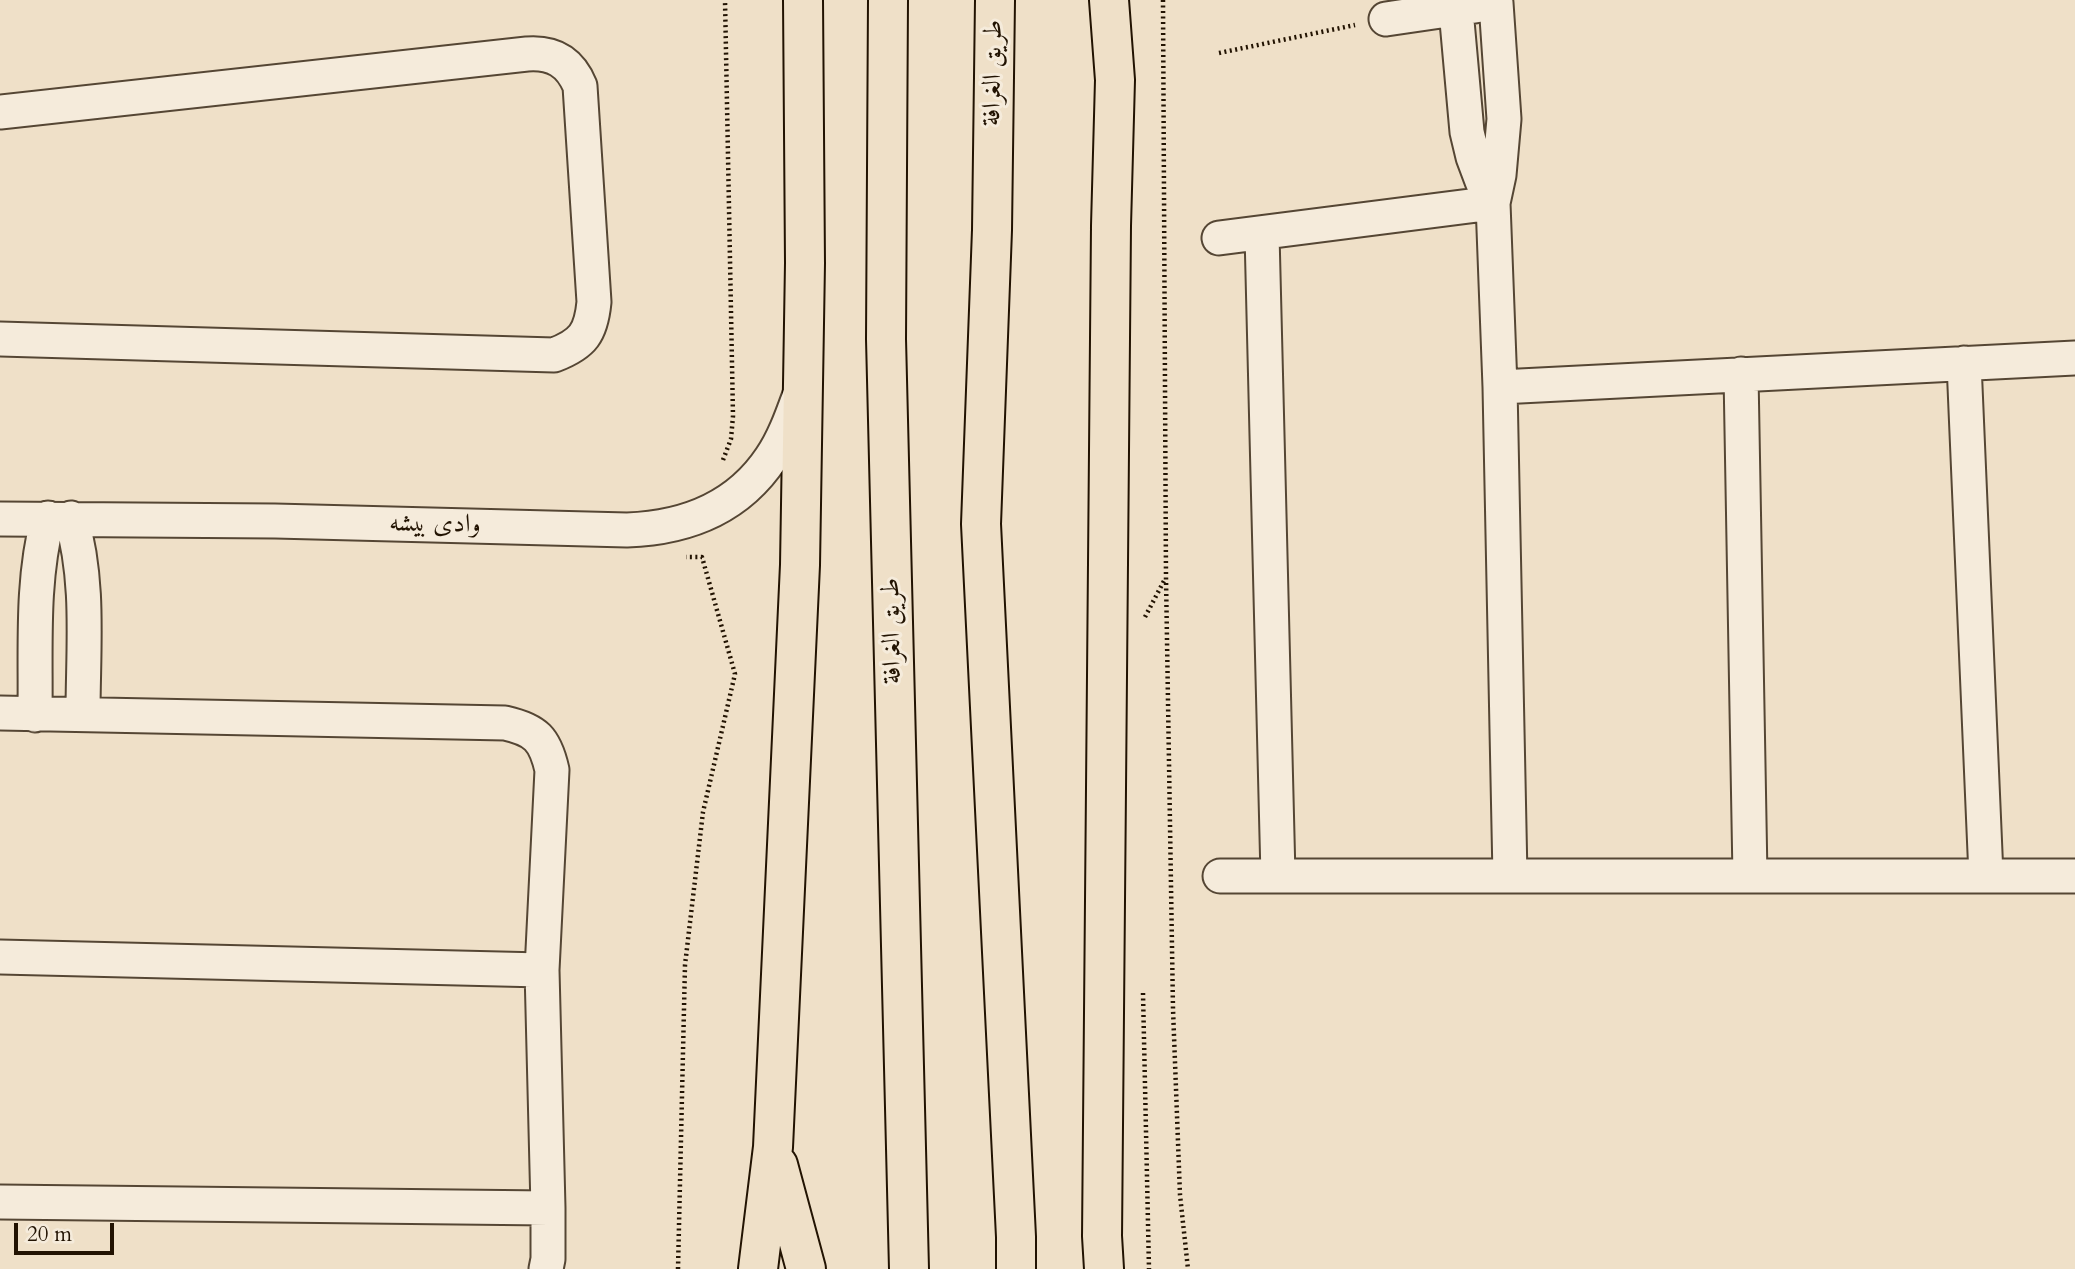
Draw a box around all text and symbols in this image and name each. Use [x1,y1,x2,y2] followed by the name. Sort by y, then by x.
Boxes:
[977,20,1011,126] street label: طريق الغرافة
[389,509,481,541] street label: وادى بيشه
[876,578,910,684] street label: طريق الغرافة
[18,1210,117,1254] scale bar
[27,1220,72,1249] text: 20 m

